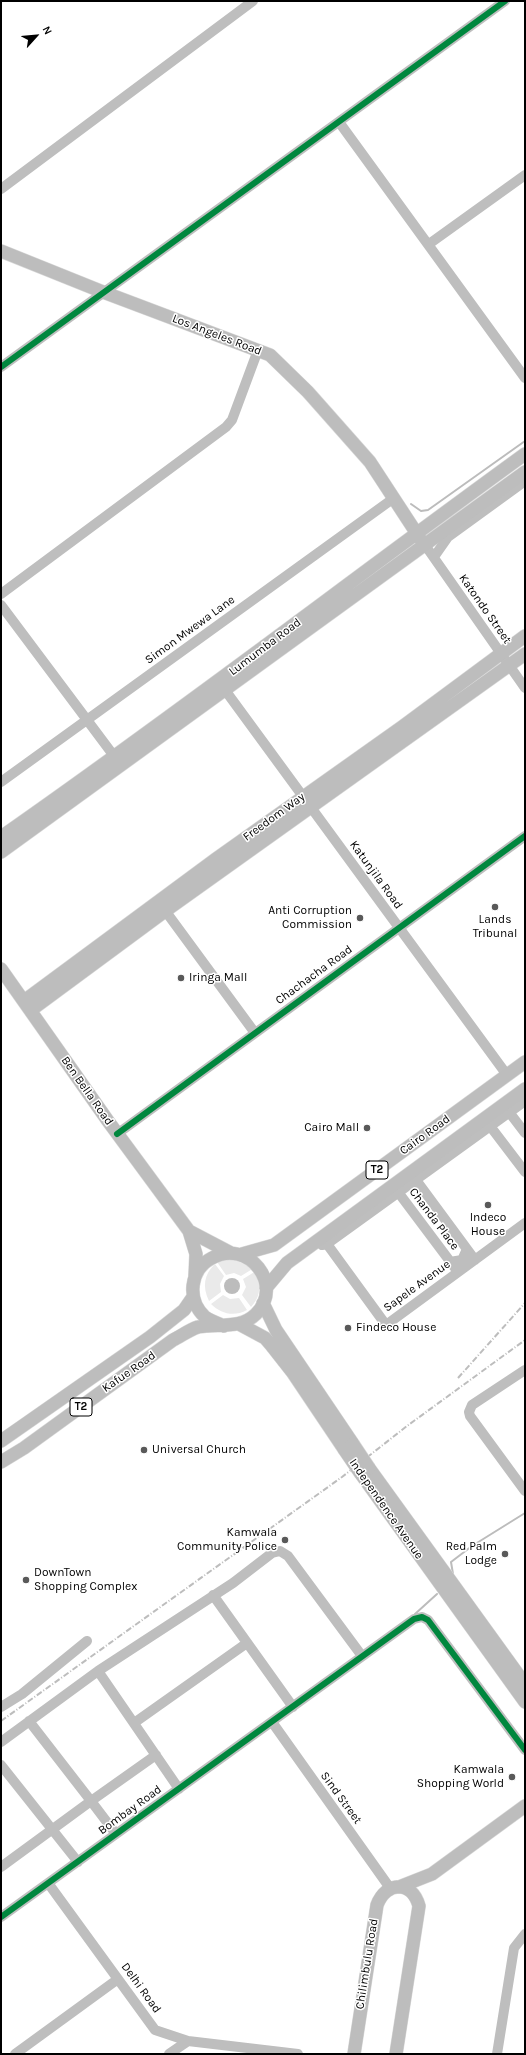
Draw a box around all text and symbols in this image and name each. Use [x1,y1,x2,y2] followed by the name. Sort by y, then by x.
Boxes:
[16,16,56,56] north arrow
[40,24,55,37] text: N
[170,311,264,359] street label: Los Angeles Road
[456,571,514,647] street label: Katondo Street
[142,593,238,667] street label: Simon Mwewa Lane
[226,615,304,679] street label: Lumumba Road
[240,790,308,844] street label: Freedom Way
[346,838,406,912] street label: Katunjila Road
[490,902,500,912] marker: Lands Tribunal
[268,904,352,932] place label: Anti Corruption Commission
[355,913,365,923] marker: Anti Corruption Commission
[473,913,517,941] place label: Lands Tribunal
[273,942,355,1008] street label: Chachacha Road
[189,971,247,985] place label: Iringa Mall
[176,973,186,983] marker: Iringa Mall
[58,1054,116,1128] street label: Ben Bella Road
[397,1112,453,1158] street label: Cairo Road
[304,1121,359,1135] place label: Cairo Mall
[362,1123,372,1133] marker: Cairo Mall
[366,1161,388,1179] road number: T2
[406,1185,462,1253] street label: Chanda Place
[483,1200,493,1210] marker: Indeco House
[470,1211,506,1239] place label: Indeco House
[381,1257,453,1315] street label: Sapele Avenue
[356,1321,436,1335] place label: Findeco House
[343,1323,353,1333] marker: Findeco House
[100,1348,158,1396] street label: Kafue Road
[70,1398,92,1416] road number: T2
[152,1443,246,1457] place label: Universal Church
[139,1445,149,1455] marker: Universal Church
[346,1456,426,1562] street label: Independence Avenue
[177,1526,277,1554] place label: Kamwala Community Police
[280,1535,290,1545] marker: Kamwala Community Police
[446,1540,497,1568] place label: Red Palm Lodge
[500,1549,510,1559] marker: Red Palm Lodge
[34,1566,137,1594] place label: DownTown Shopping Complex
[21,1575,31,1585] marker: DownTown Shopping Complex
[417,1763,504,1791] place label: Kamwala Shopping World
[317,1769,365,1827] street label: Sind Street
[507,1772,517,1782] marker: Kamwala Shopping World
[95,1782,165,1838] street label: Bombay Road
[353,1918,381,2010] street label: Chilimbulu Road
[118,1960,164,2016] street label: Delhi Road

